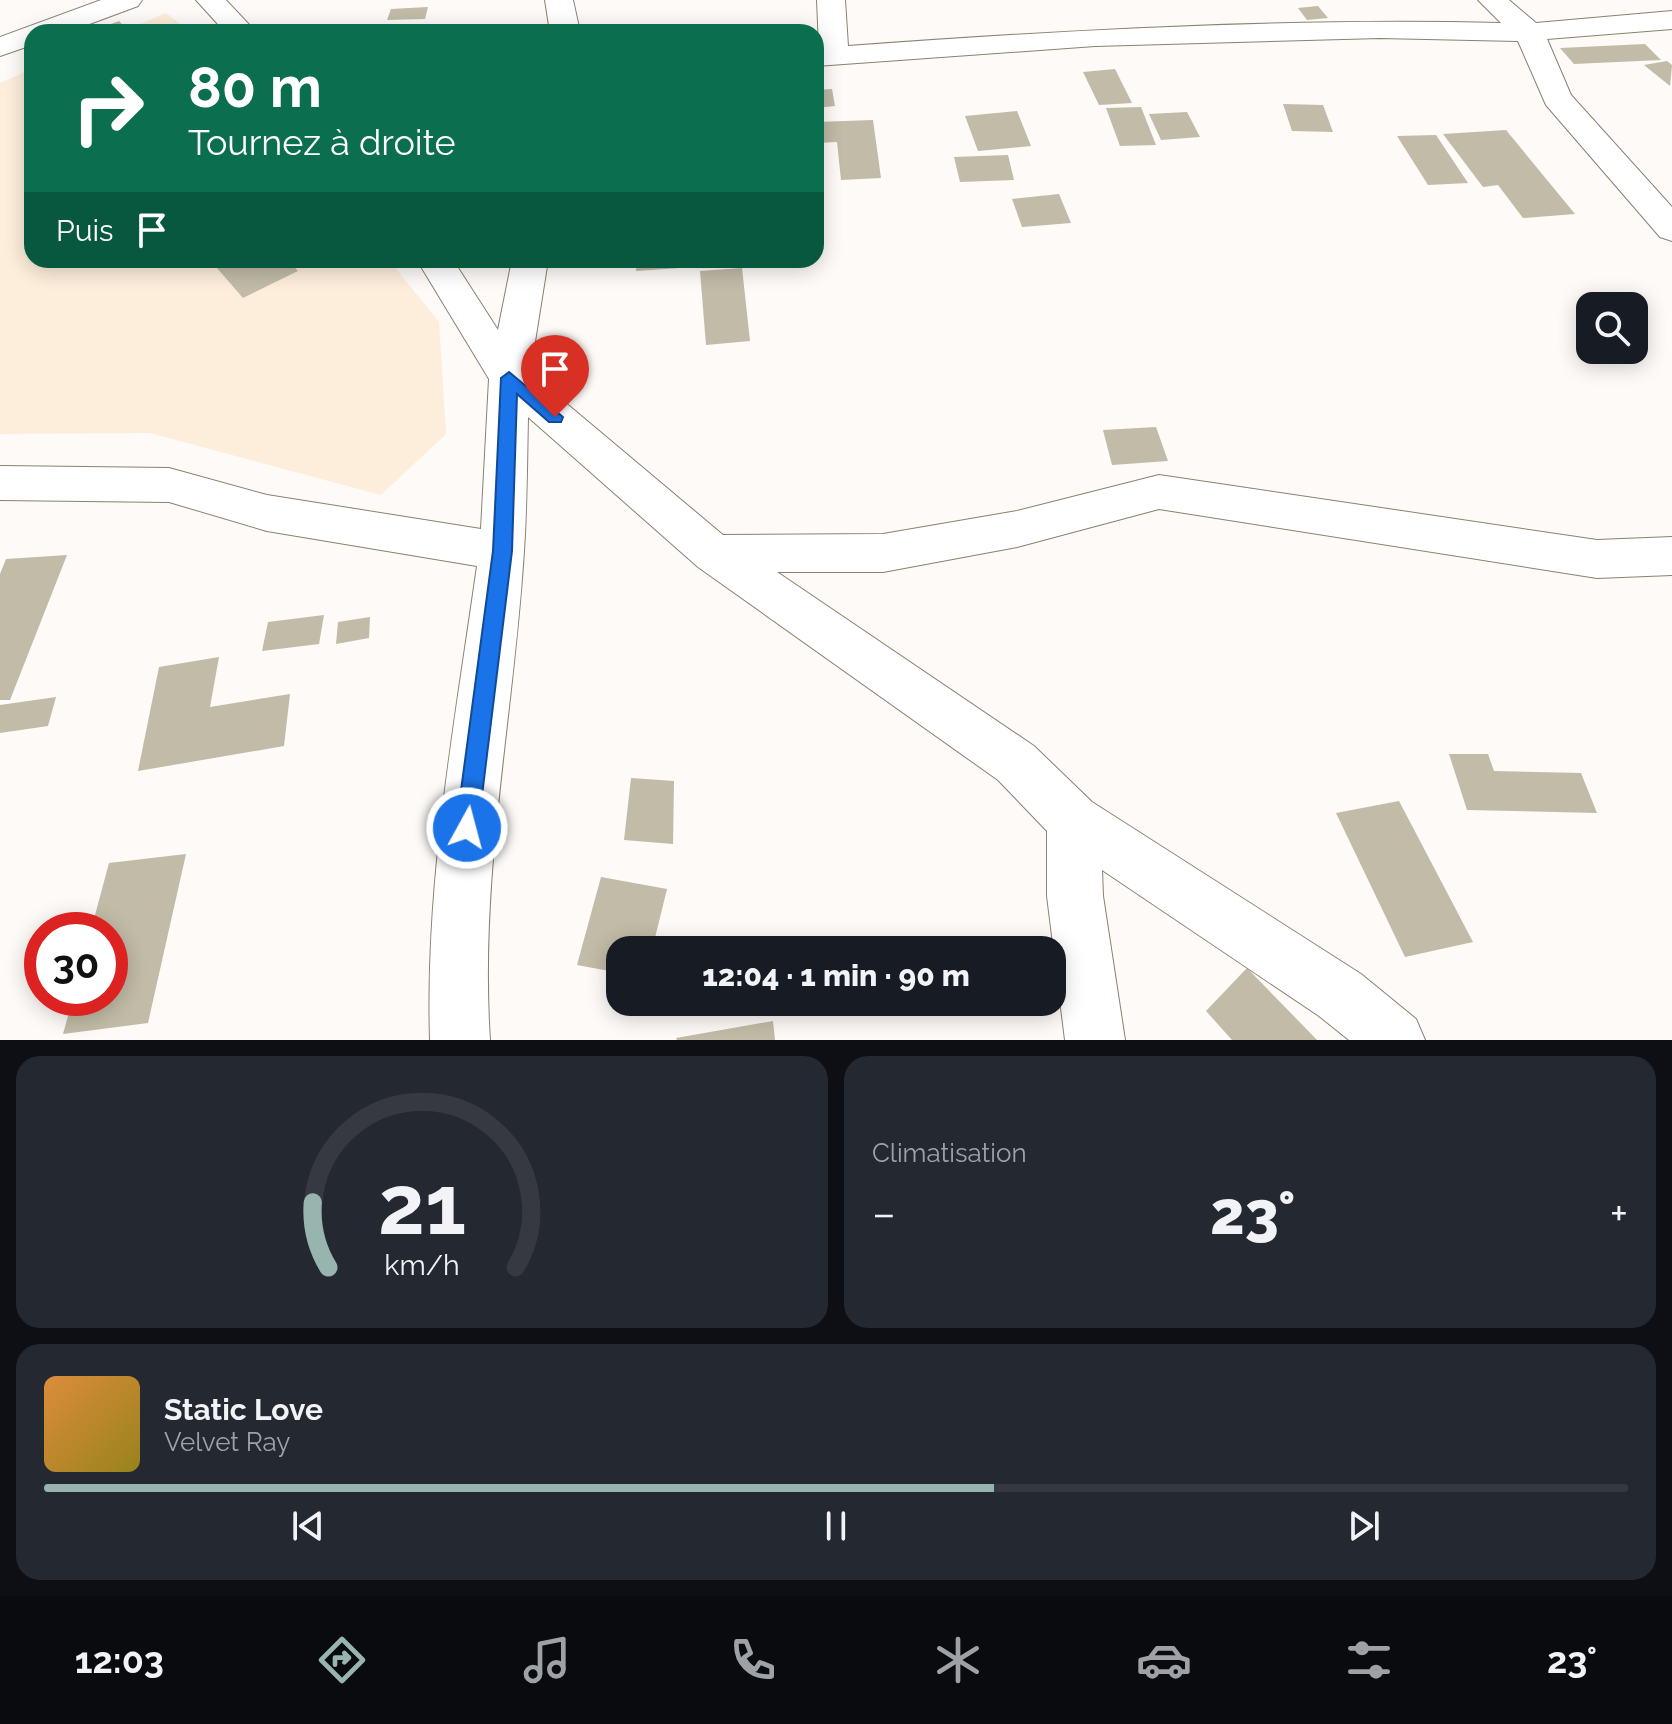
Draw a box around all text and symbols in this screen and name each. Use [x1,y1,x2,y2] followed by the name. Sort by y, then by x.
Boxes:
[188,54,322,120] text: 80 m
[56,56,160,160] icon: right
[188,121,456,163] text: Tournez à droite
[130,208,174,252] icon: arrive
[56,213,114,248] text: Puis
[1576,292,1648,364] map controls
[1576,292,1648,364] button: search
[521,335,589,417] pin
[533,347,577,391] icon: arrive
[425,786,509,870] position arrow
[24,912,128,1016] speed limit sign: 30
[702,958,970,993] text: 12:04 · 1 min · 90 m
[872,1138,1027,1168] text: Climatisation
[378,1156,466,1253] text: 21
[1210,1178,1296,1248] text: 23°
[872,1188,896,1239] text: −
[1610,1188,1628,1239] text: +
[384,1248,460,1282] text: km/h
[164,1392,323,1427] text: Static Love
[164,1427,290,1457] text: Velvet Ray
[286,1504,330,1548] icon: previous
[814,1504,858,1548] icon: pause
[1342,1504,1386,1548] icon: next
[314,1632,370,1688] icon: directions
[519,1632,575,1688] icon: music
[725,1632,781,1688] icon: phone
[930,1632,986,1688] icon: climate
[1136,1632,1192,1688] icon: car
[1341,1632,1397,1688] icon: filters
[75,1639,164,1681] text: 12:03
[1547,1639,1597,1681] text: 23°

